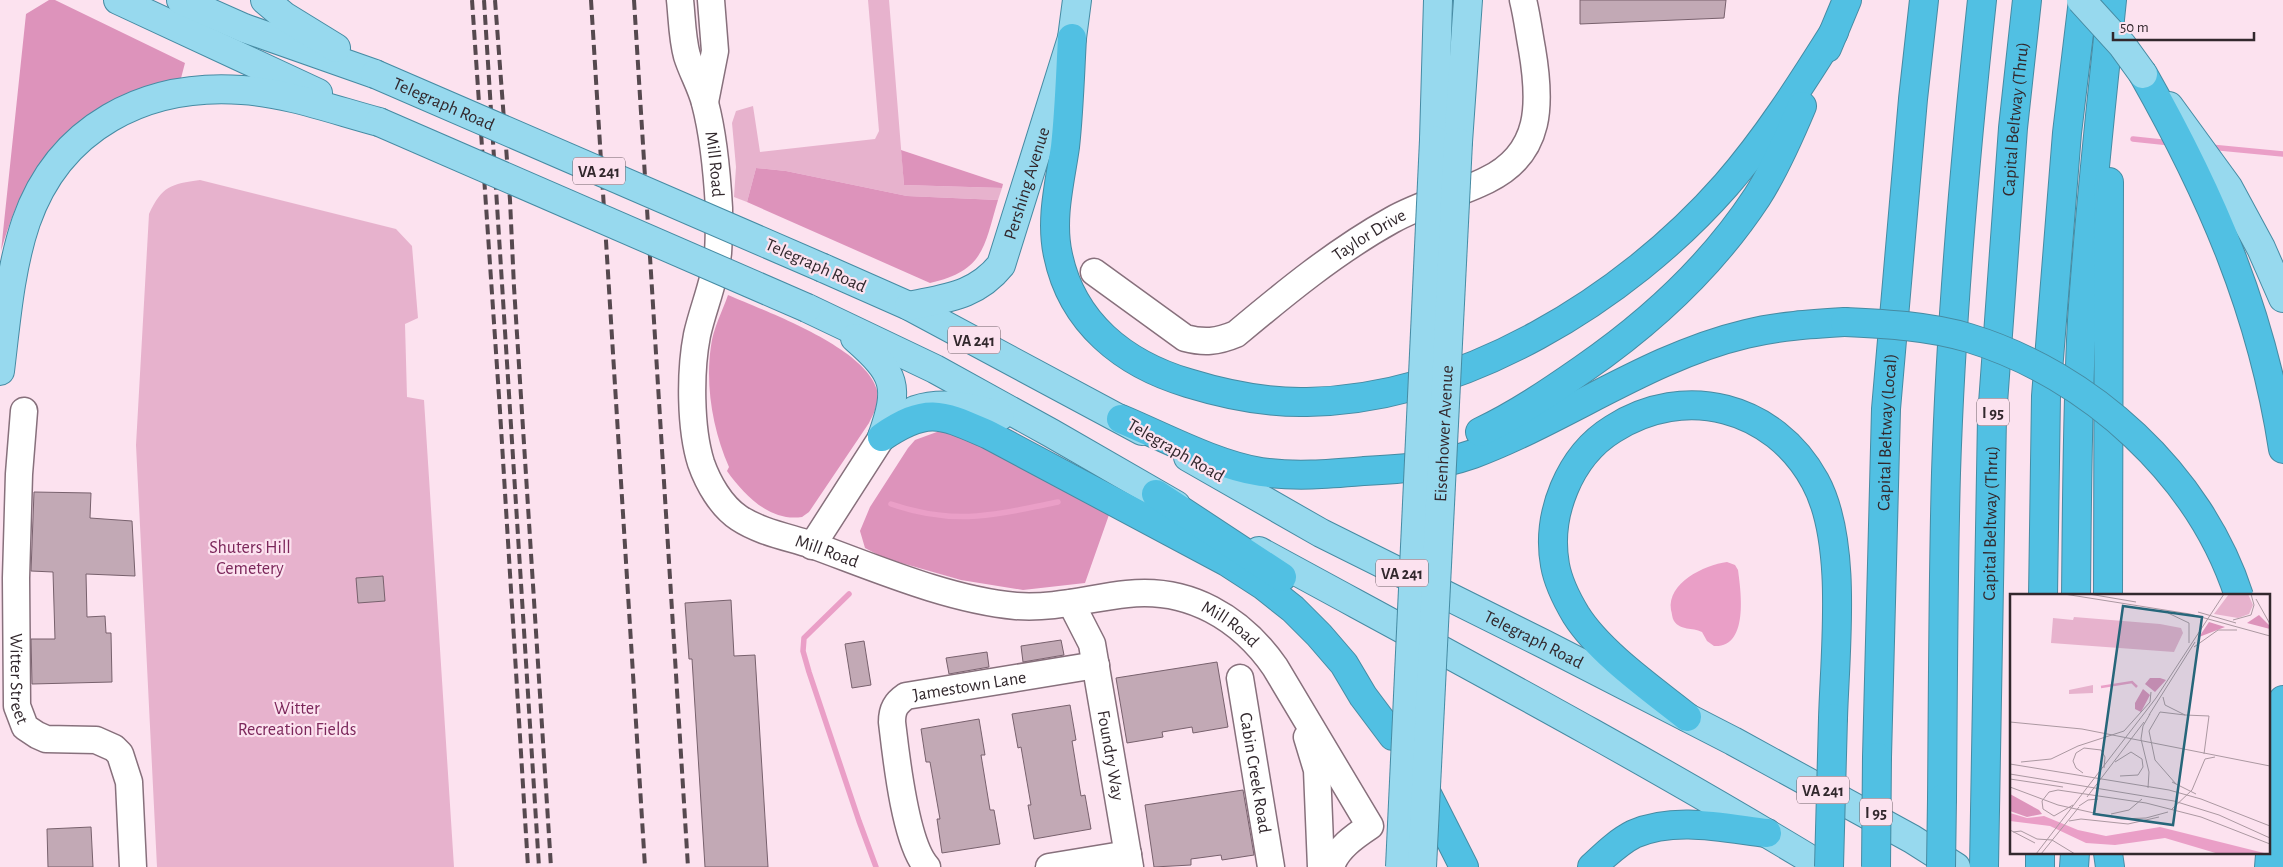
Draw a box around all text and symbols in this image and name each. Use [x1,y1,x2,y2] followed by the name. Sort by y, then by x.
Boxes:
[2113,10,2254,42] scale bar
[2120,20,2149,35] text: 50 m
[2000,41,2032,197] street label: Capital Beltway (Thru)
[390,75,497,135] street label: Telegraph Road
[1002,125,1054,242] street label: Pershing Avenue
[701,130,726,198] street label: Mill Road
[573,158,625,185] road number: VA 241
[1329,206,1409,265] street label: Taylor Drive
[762,236,869,296] street label: Telegraph Road
[948,326,1000,354] road number: VA 241
[1875,353,1901,511] street label: Capital Beltway (Local)
[1432,365,1457,502] street label: Eisenhower Avenue
[1977,398,2009,426] road number: I 95
[1124,416,1227,486] street label: Telegraph Road
[1981,445,2001,601] street label: Capital Beltway (Thru)
[793,532,861,572] street label: Mill Road
[209,539,291,578] park label: Shuters Hill Cemetery
[1376,560,1428,586] road number: VA 241
[2010,594,2270,854] inset map
[1199,598,1262,651] street label: Mill Road
[1481,608,1586,673] street label: Telegraph Road
[6,633,31,727] street label: Witter Street
[912,669,1028,705] street label: Jamestown Lane
[238,700,356,739] park label: Witter Recreation Fields
[1093,709,1127,802] street label: Foundry Way
[1236,711,1273,835] street label: Cabin Creek Road
[1797,776,1849,804] road number: VA 241
[1860,799,1892,826] road number: I 95

